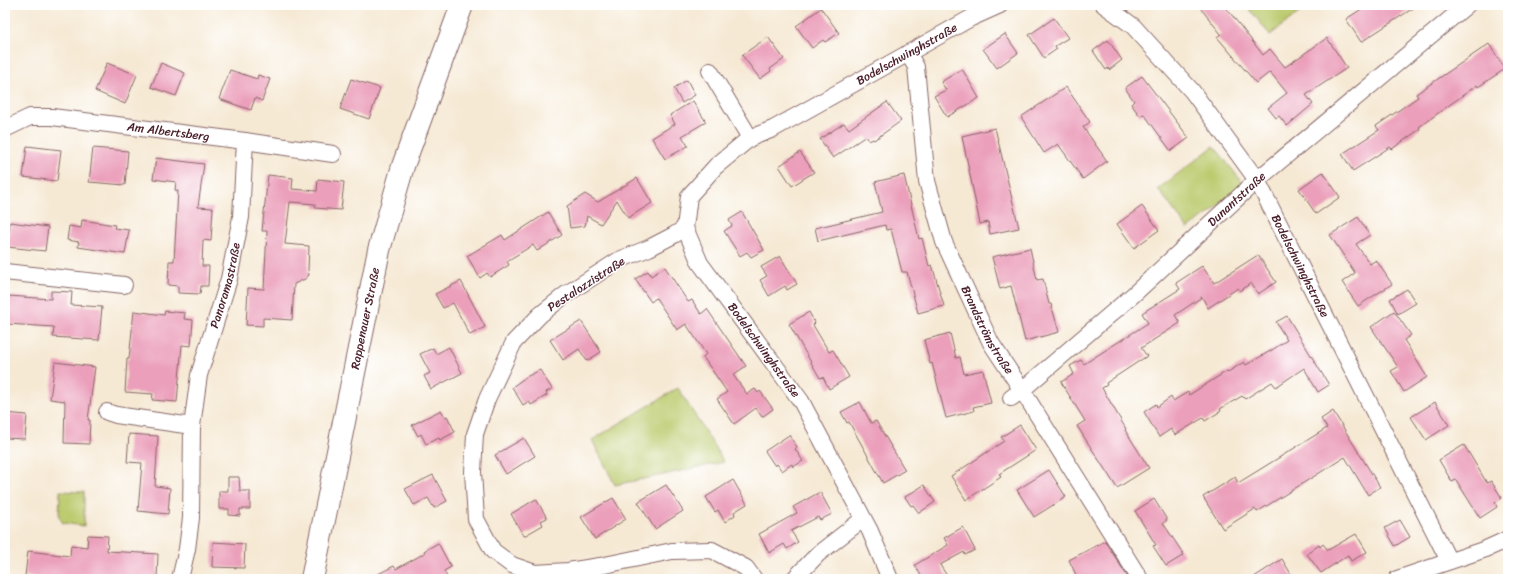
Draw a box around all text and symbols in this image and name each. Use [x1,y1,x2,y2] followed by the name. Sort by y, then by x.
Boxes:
[852,17,962,91] street label: Bodelschwinghstraße
[125,115,211,148] street label: Am Albertsberg
[1202,166,1271,232] street label: Dunantstraße
[1265,210,1336,322] street label: Bodelschwinghstraße
[203,241,247,331] street label: Panoramastraße
[542,250,630,318] street label: Pestalozzistraße
[344,265,386,371] street label: Rappenauer Straße
[955,282,1020,379] street label: Brandströmstraße
[722,298,806,402] street label: Bodelschwinghstraße

